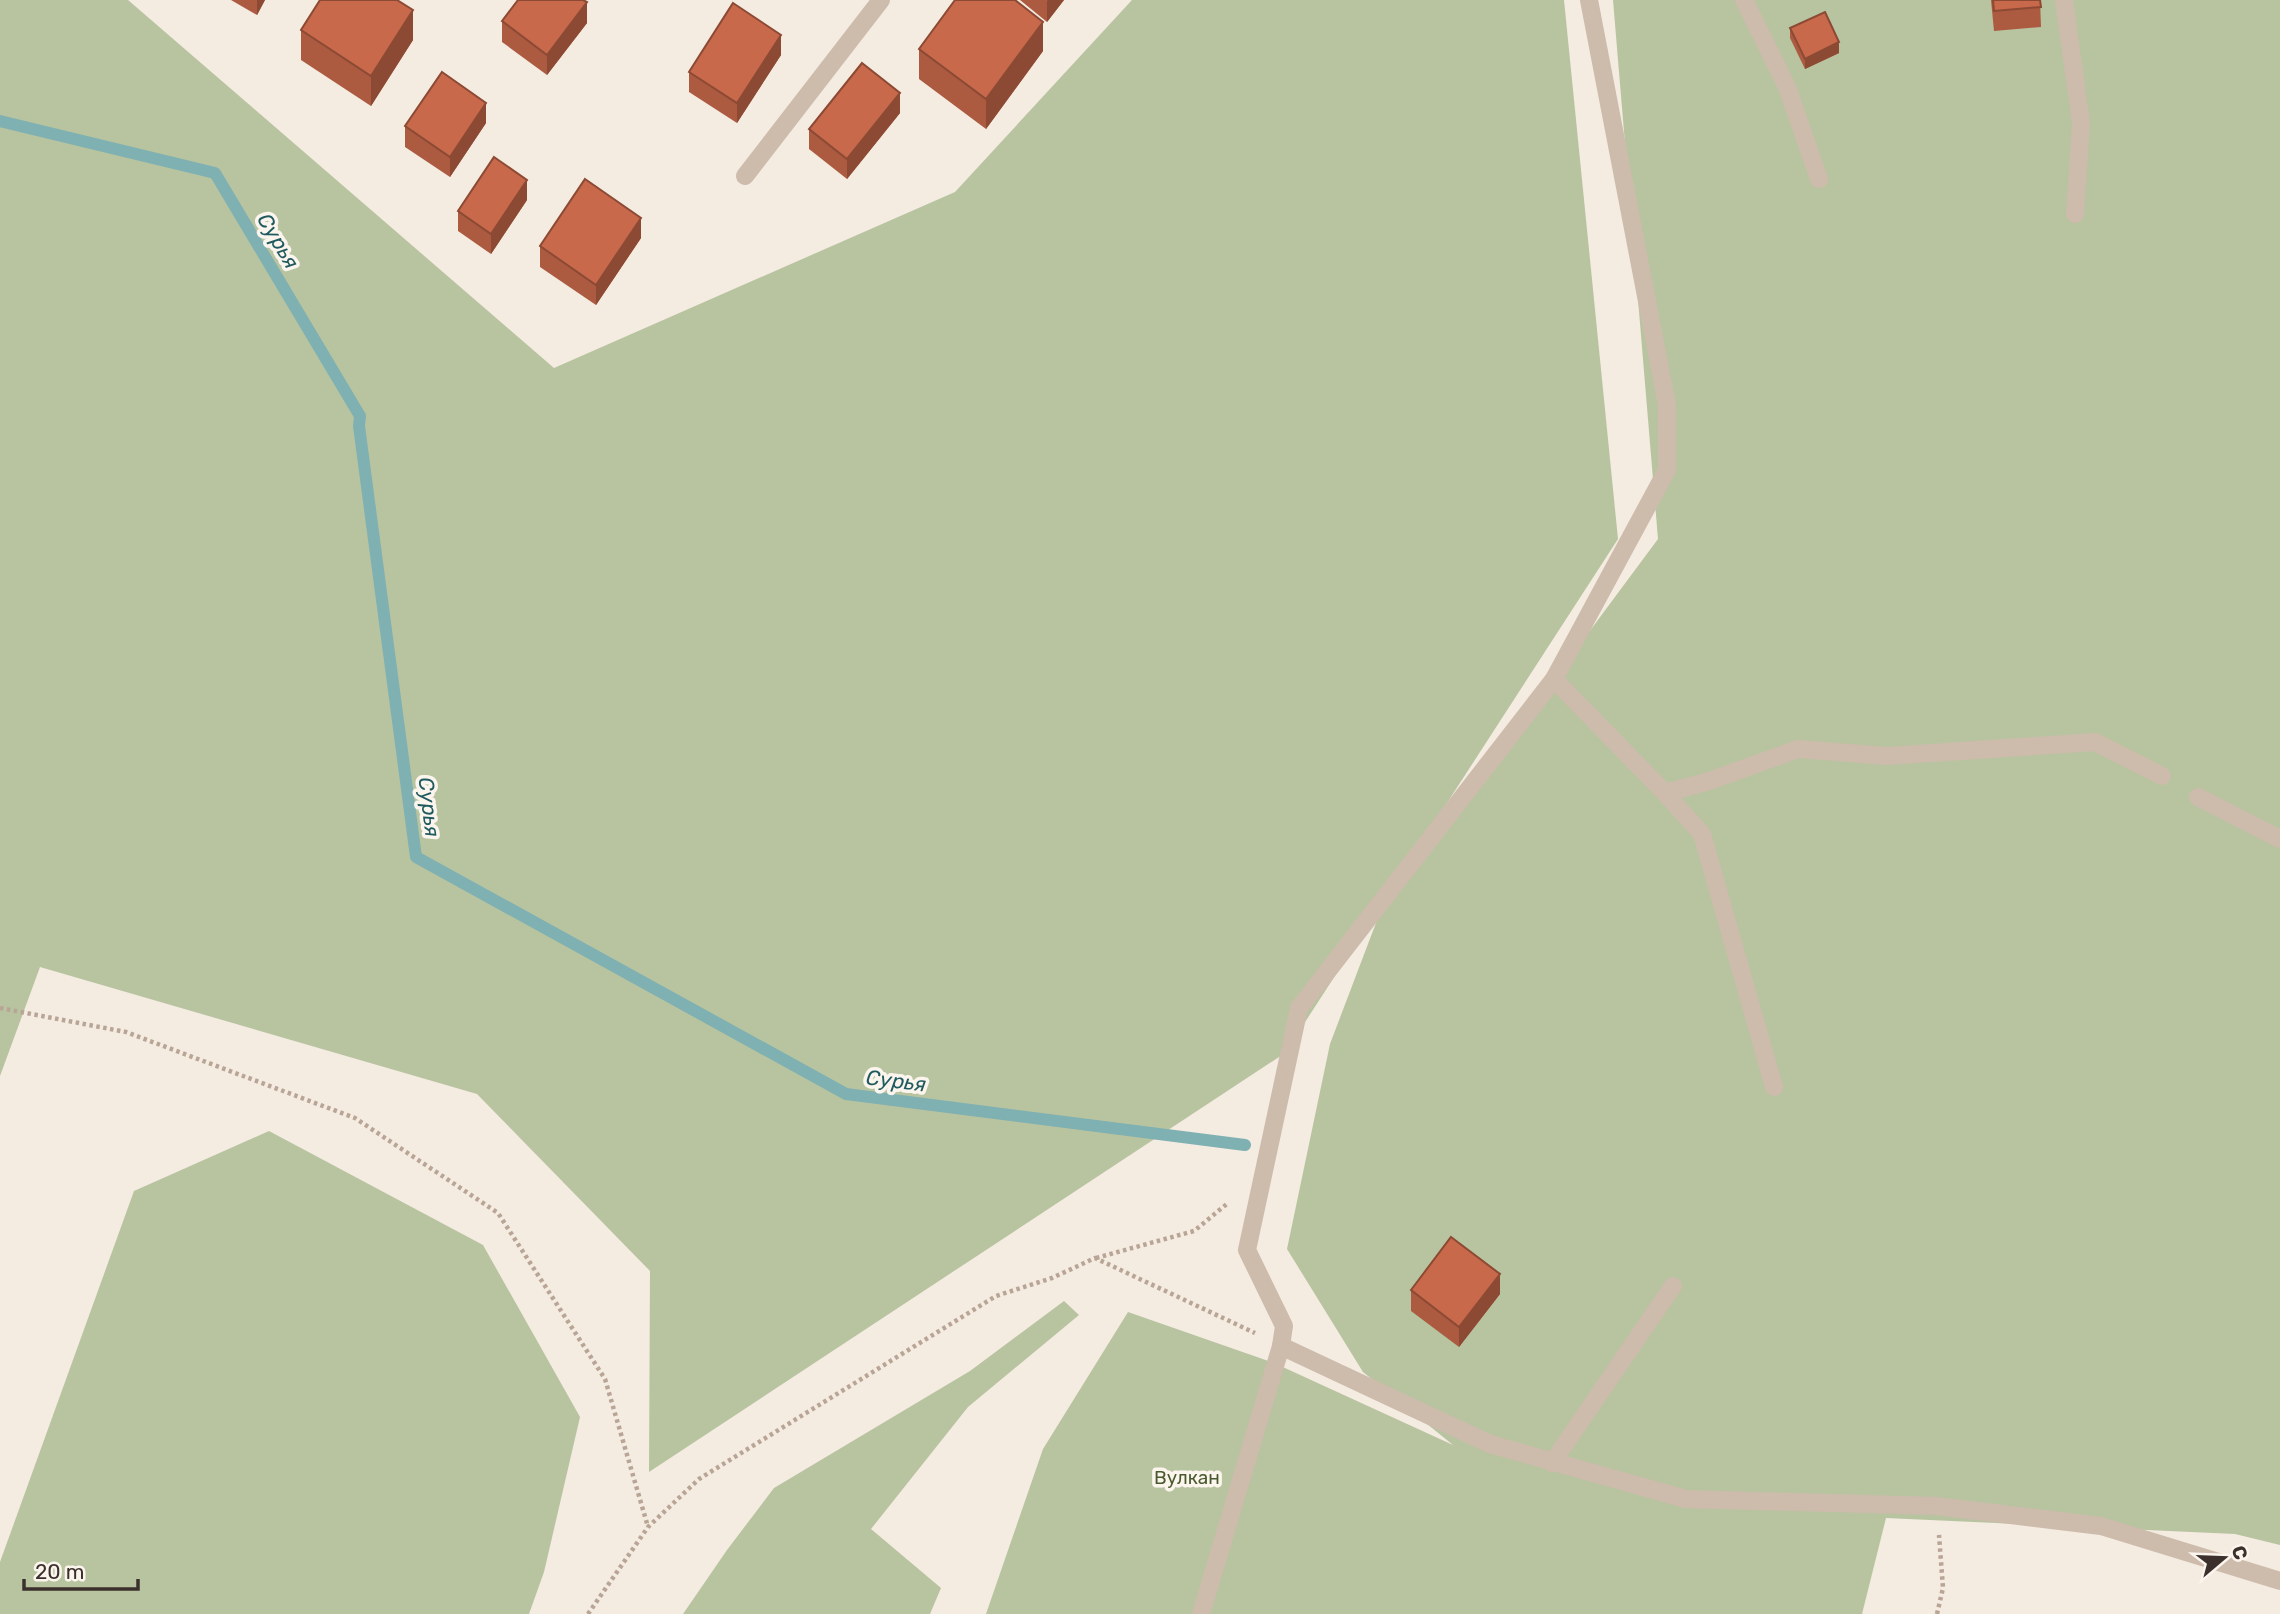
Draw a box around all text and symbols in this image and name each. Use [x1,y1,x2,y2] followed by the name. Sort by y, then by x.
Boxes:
[252,209,305,273] water label: Сурья
[413,776,446,838] water label: Сурья
[865,1064,927,1097] water label: Сурья
[1154,1466,1220,1489] park label: Вулкан
[2189,1523,2259,1593] north arrow
[2227,1543,2253,1563] text: С
[24,1548,138,1592] scale bar
[35,1559,84,1584] text: 20 m

